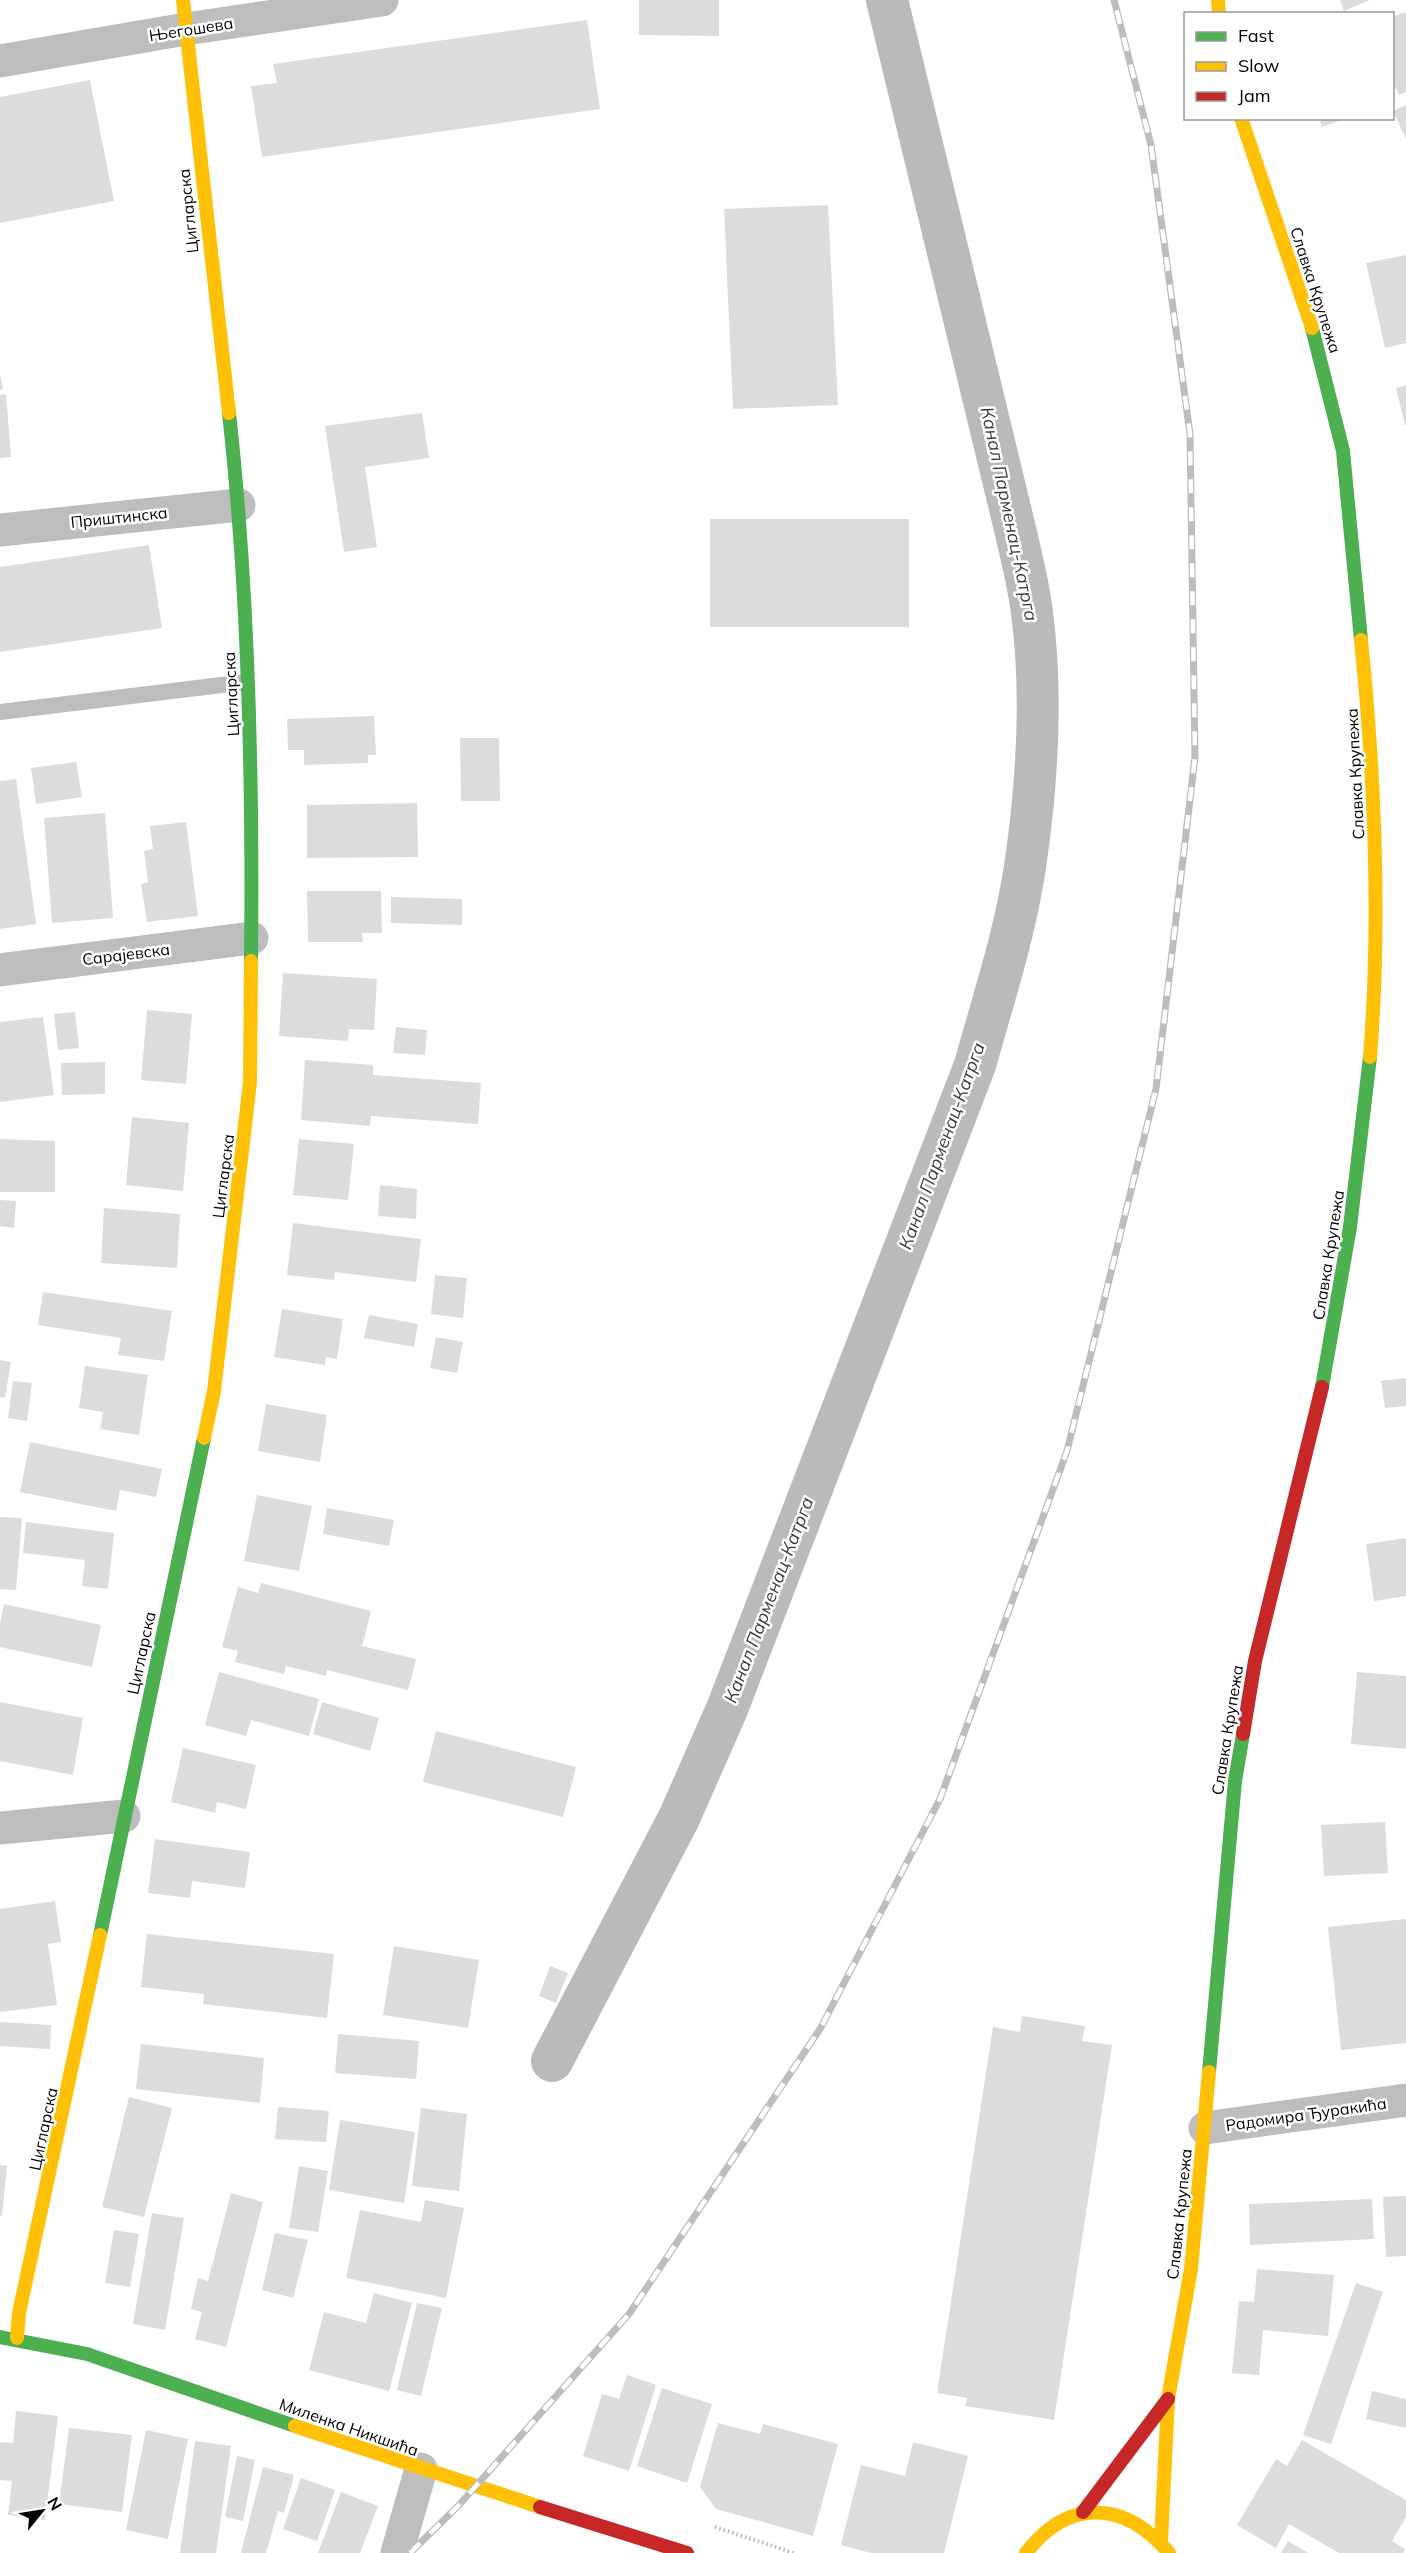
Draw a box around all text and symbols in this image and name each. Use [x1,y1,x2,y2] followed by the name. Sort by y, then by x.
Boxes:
[148,12,234,46] street label: Његошева
[1184,12,1394,120] legend
[1238,24,1274,47] text: Fast
[1238,54,1280,77] text: Slow
[1238,84,1271,107] text: Jam
[174,168,202,254] street label: Цигларска
[1286,224,1346,356] street label: Славка Крупежа
[976,405,1043,623] water label: Канал Парменац-Катрга
[70,502,168,532] street label: Приштинска
[219,651,243,737] street label: Цигларска
[1342,708,1368,840] street label: Славка Крупежа
[81,939,171,969] street label: Сарајевска
[893,1039,990,1252] water label: Канал Парменац-Катрга
[208,1133,238,1219] street label: Цигларска
[1308,1189,1348,1321] street label: Славка Крупежа
[719,1494,818,1706] water label: Канал Парменац-Катрга
[122,1610,160,1696] street label: Цигларска
[1207,1664,1247,1796] street label: Славка Крупежа
[24,2086,62,2172] street label: Цигларска
[1224,2093,1388,2135] street label: Радомира Ђуракића
[1162,2148,1196,2280] street label: Славка Крупежа
[277,2394,421,2460] street label: Миленка Никшића
[12,2481,72,2541] north arrow
[43,2493,67,2514] text: N

